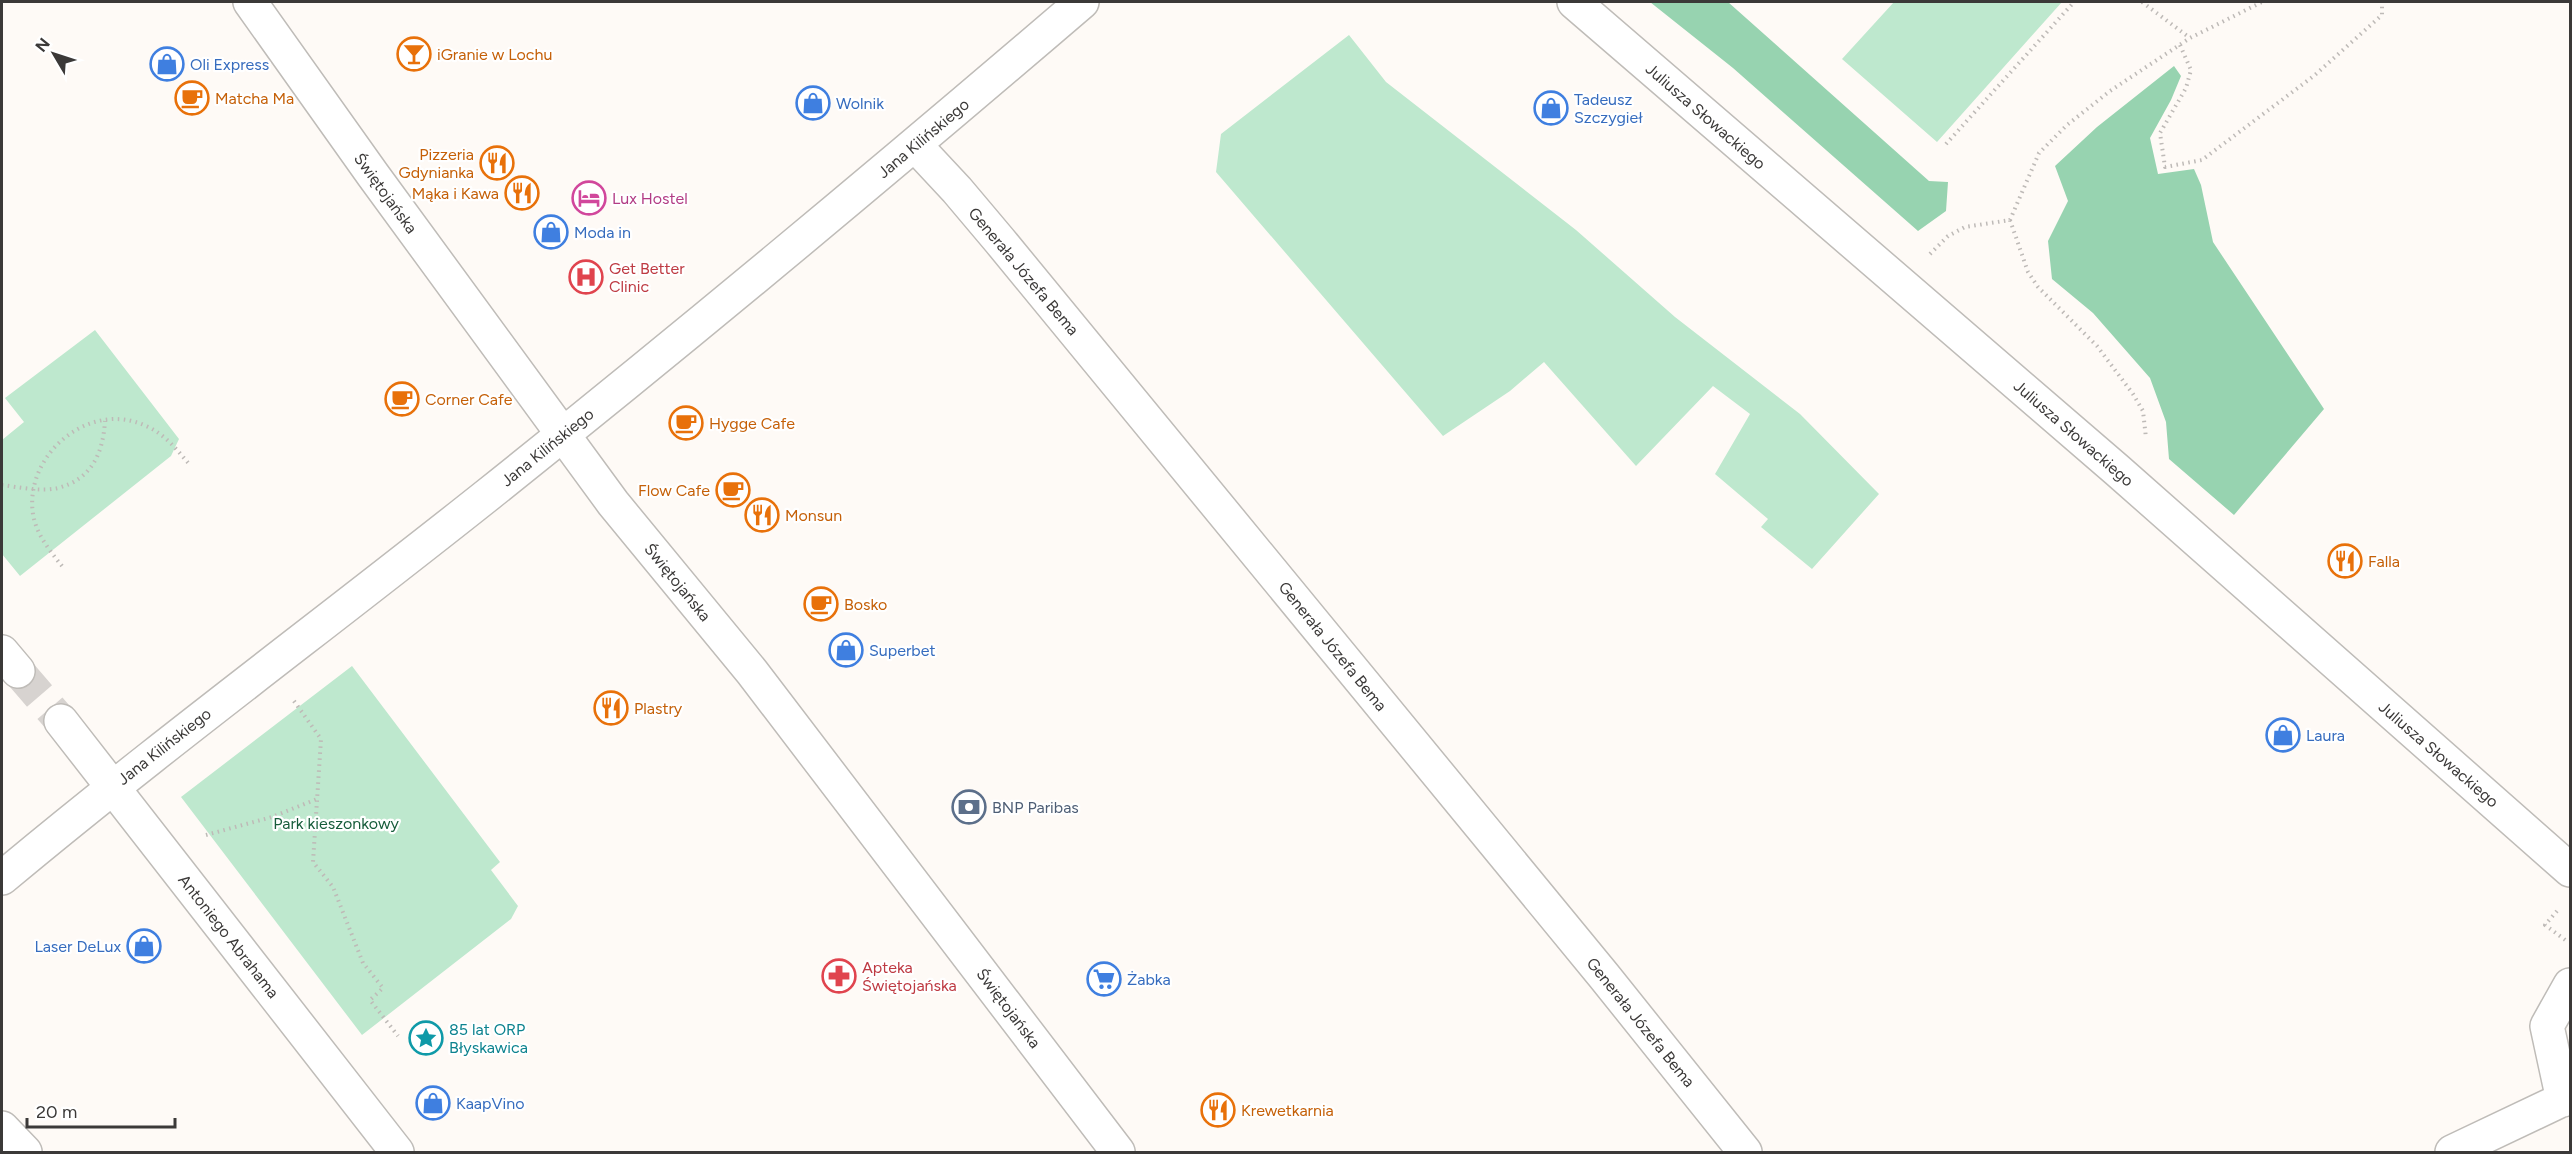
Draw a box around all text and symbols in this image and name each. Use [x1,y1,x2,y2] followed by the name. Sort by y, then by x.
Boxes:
[24,24,84,84] north arrow
[31,34,54,56] text: N
[396,36,432,72] bar icon: iGranie w Lochu
[437,45,552,64] place label: iGranie w Lochu
[149,46,185,82] shop icon: Oli Express
[190,55,269,74] place label: Oli Express
[1642,59,1769,173] street label: Juliusza Słowackiego
[174,80,210,116] cafe icon: Matcha Ma
[795,85,831,121] shop icon: Wolnik
[215,89,294,108] place label: Matcha Ma
[1533,90,1569,126] shop icon: Tadeusz Szczygieł
[1574,90,1643,127] place label: Tadeusz Szczygieł
[836,94,884,113] place label: Wolnik
[874,95,973,182] street label: Jana Kilińskiego
[399,145,474,182] place label: Pizzeria Gdynianka
[479,145,515,181] restaurant icon: Pizzeria Gdynianka
[350,149,421,237] street label: Świętojańska
[504,175,540,211] restaurant icon: Mąka i Kawa
[571,180,607,216] hotel icon: Lux Hostel
[412,184,499,203] place label: Mąka i Kawa
[612,189,688,208] place label: Lux Hostel
[965,204,1083,339] street label: Generała Józefa Bema
[533,214,569,250] shop icon: Moda in
[574,223,631,242] place label: Moda in
[568,259,604,295] hospital icon: Get Better Clinic
[609,259,685,296] place label: Get Better Clinic
[2010,376,2137,490] street label: Juliusza Słowackiego
[384,381,420,417] cafe icon: Corner Cafe
[425,390,513,409] place label: Corner Cafe
[497,404,597,490] street label: Jana Kilińskiego
[668,405,704,441] cafe icon: Hygge Cafe
[709,414,795,433] place label: Hygge Cafe
[715,472,751,508] cafe icon: Flow Cafe
[638,481,710,500] place label: Flow Cafe
[744,497,780,533] restaurant icon: Monsun
[785,506,842,525] place label: Monsun
[640,540,715,625] street label: Świętojańska
[2327,543,2363,579] restaurant icon: Falla
[2368,552,2400,571] place label: Falla
[1275,578,1391,715] street label: Generała Józefa Bema
[803,586,839,622] cafe icon: Bosko
[844,595,887,614] place label: Bosko
[828,632,864,668] shop icon: Superbet
[869,641,936,660] place label: Superbet
[593,690,629,726] restaurant icon: Plastry
[2375,697,2502,811] street label: Juliusza Słowackiego
[634,699,683,718] place label: Plastry
[114,704,215,789] street label: Jana Kilińskiego
[2265,717,2301,753] shop icon: Laura
[2306,726,2345,745] place label: Laura
[951,789,987,825] bank icon: BNP Paribas
[992,798,1079,817] place label: BNP Paribas
[273,814,399,833] park label: Park kieszonkowy
[174,871,283,1002] street label: Antoniego Abrahama
[126,928,162,964] shop icon: Laser DeLux
[34,937,121,956] place label: Laser DeLux
[1583,954,1699,1091] street label: Generała Józefa Bema
[821,958,857,994] pharmacy icon: Apteka Świętojańska
[862,958,957,995] place label: Apteka Świętojańska
[1086,961,1122,997] supermarket icon: Żabka
[973,965,1045,1052] street label: Świętojańska
[1127,970,1171,989] place label: Żabka
[408,1020,444,1056] place icon: 85 lat ORP Błyskawica
[449,1020,528,1057] place label: 85 lat ORP Błyskawica
[415,1085,451,1121] shop icon: KaapVino
[27,1091,176,1129] scale bar
[1200,1092,1236,1128] restaurant icon: Krewetkarnia
[456,1094,524,1113] place label: KaapVino
[36,1101,77,1123] text: 20 m
[1241,1101,1334,1120] place label: Krewetkarnia

